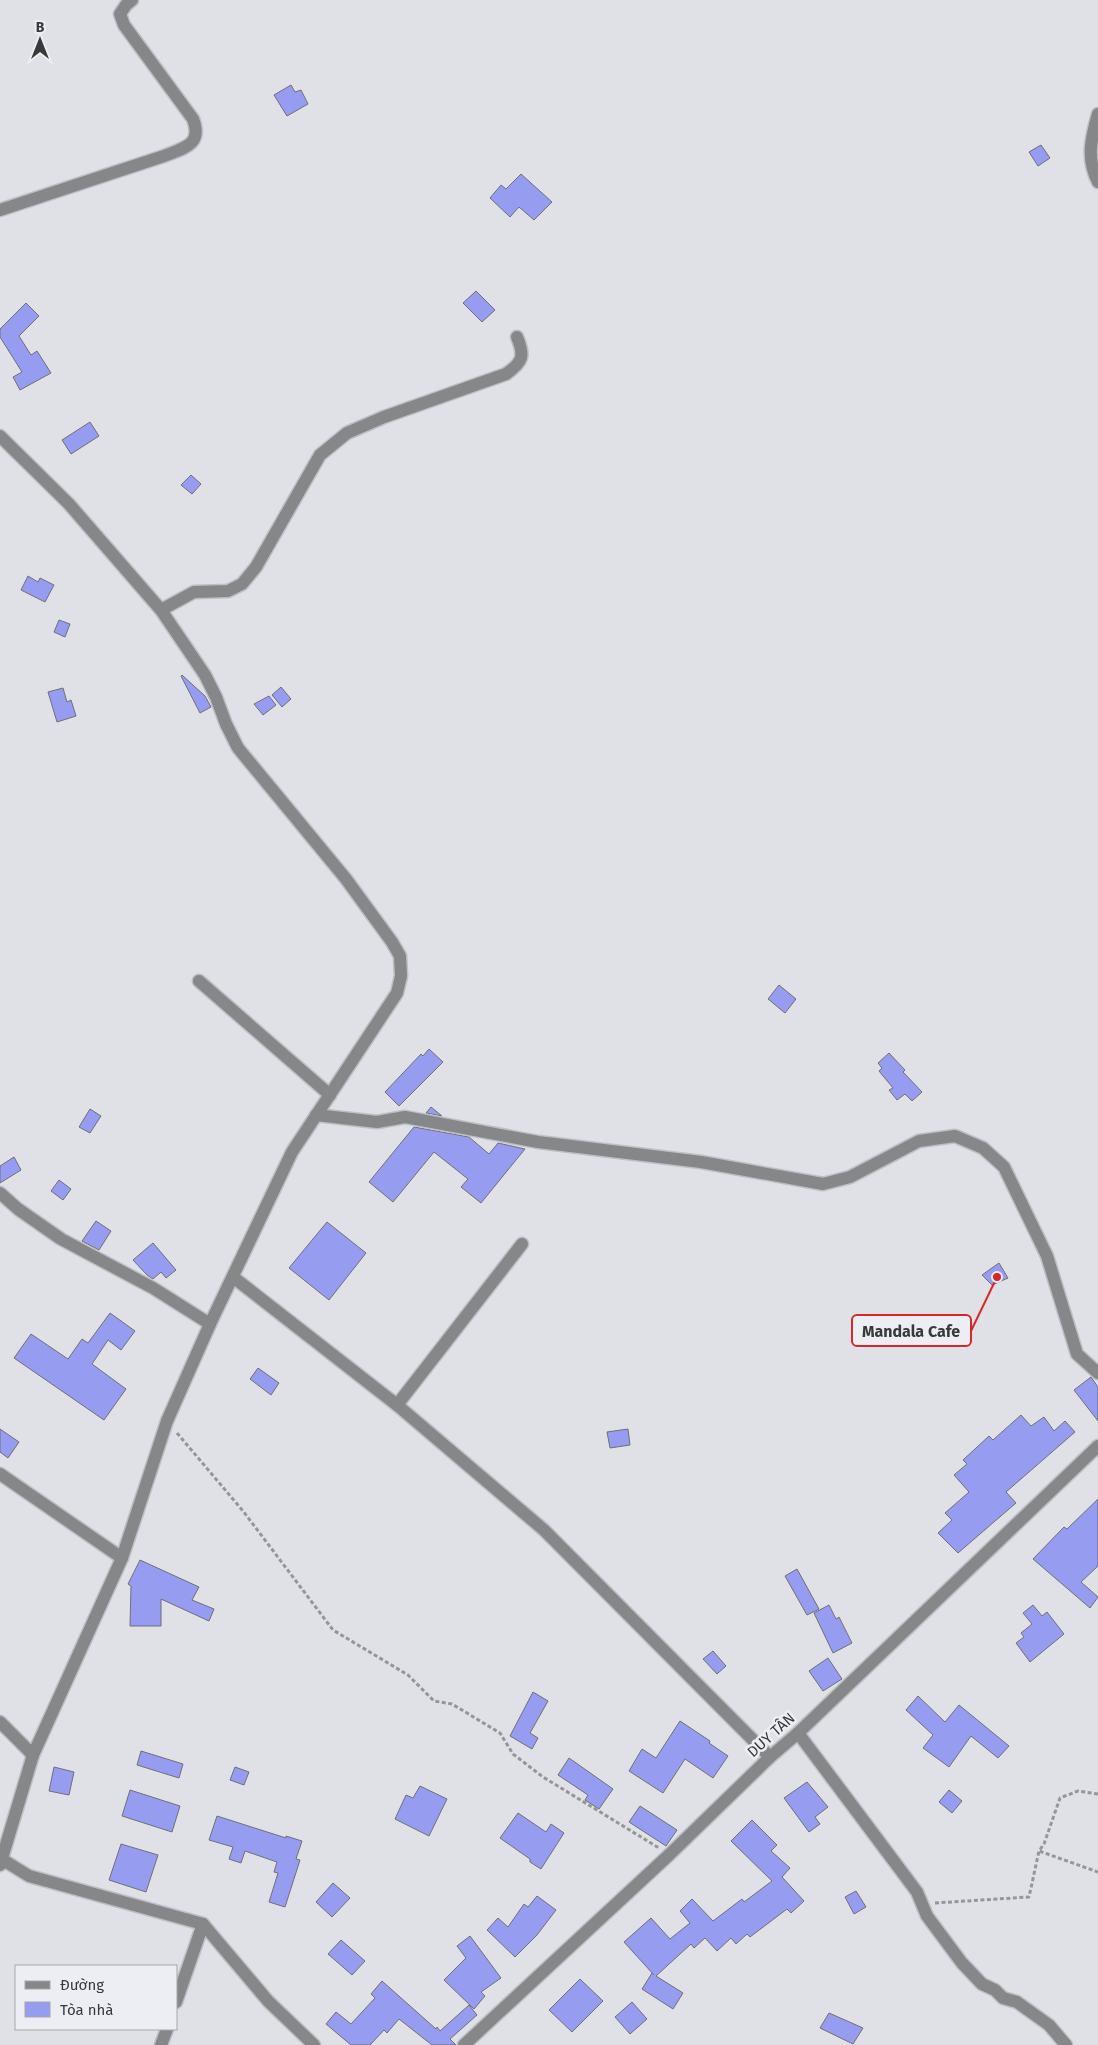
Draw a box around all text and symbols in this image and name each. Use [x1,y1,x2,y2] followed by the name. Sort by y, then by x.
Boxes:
[15,15,65,65] north arrow
[36,19,45,36] text: B
[852,1315,971,1346] callout: Mandala Cafe
[862,1322,960,1341] text: Mandala Cafe
[744,1709,798,1761] street label: DUY TÂN
[15,1965,178,2030] legend
[60,1976,104,1994] text: Đường
[60,2001,113,2019] text: Tòa nhà

